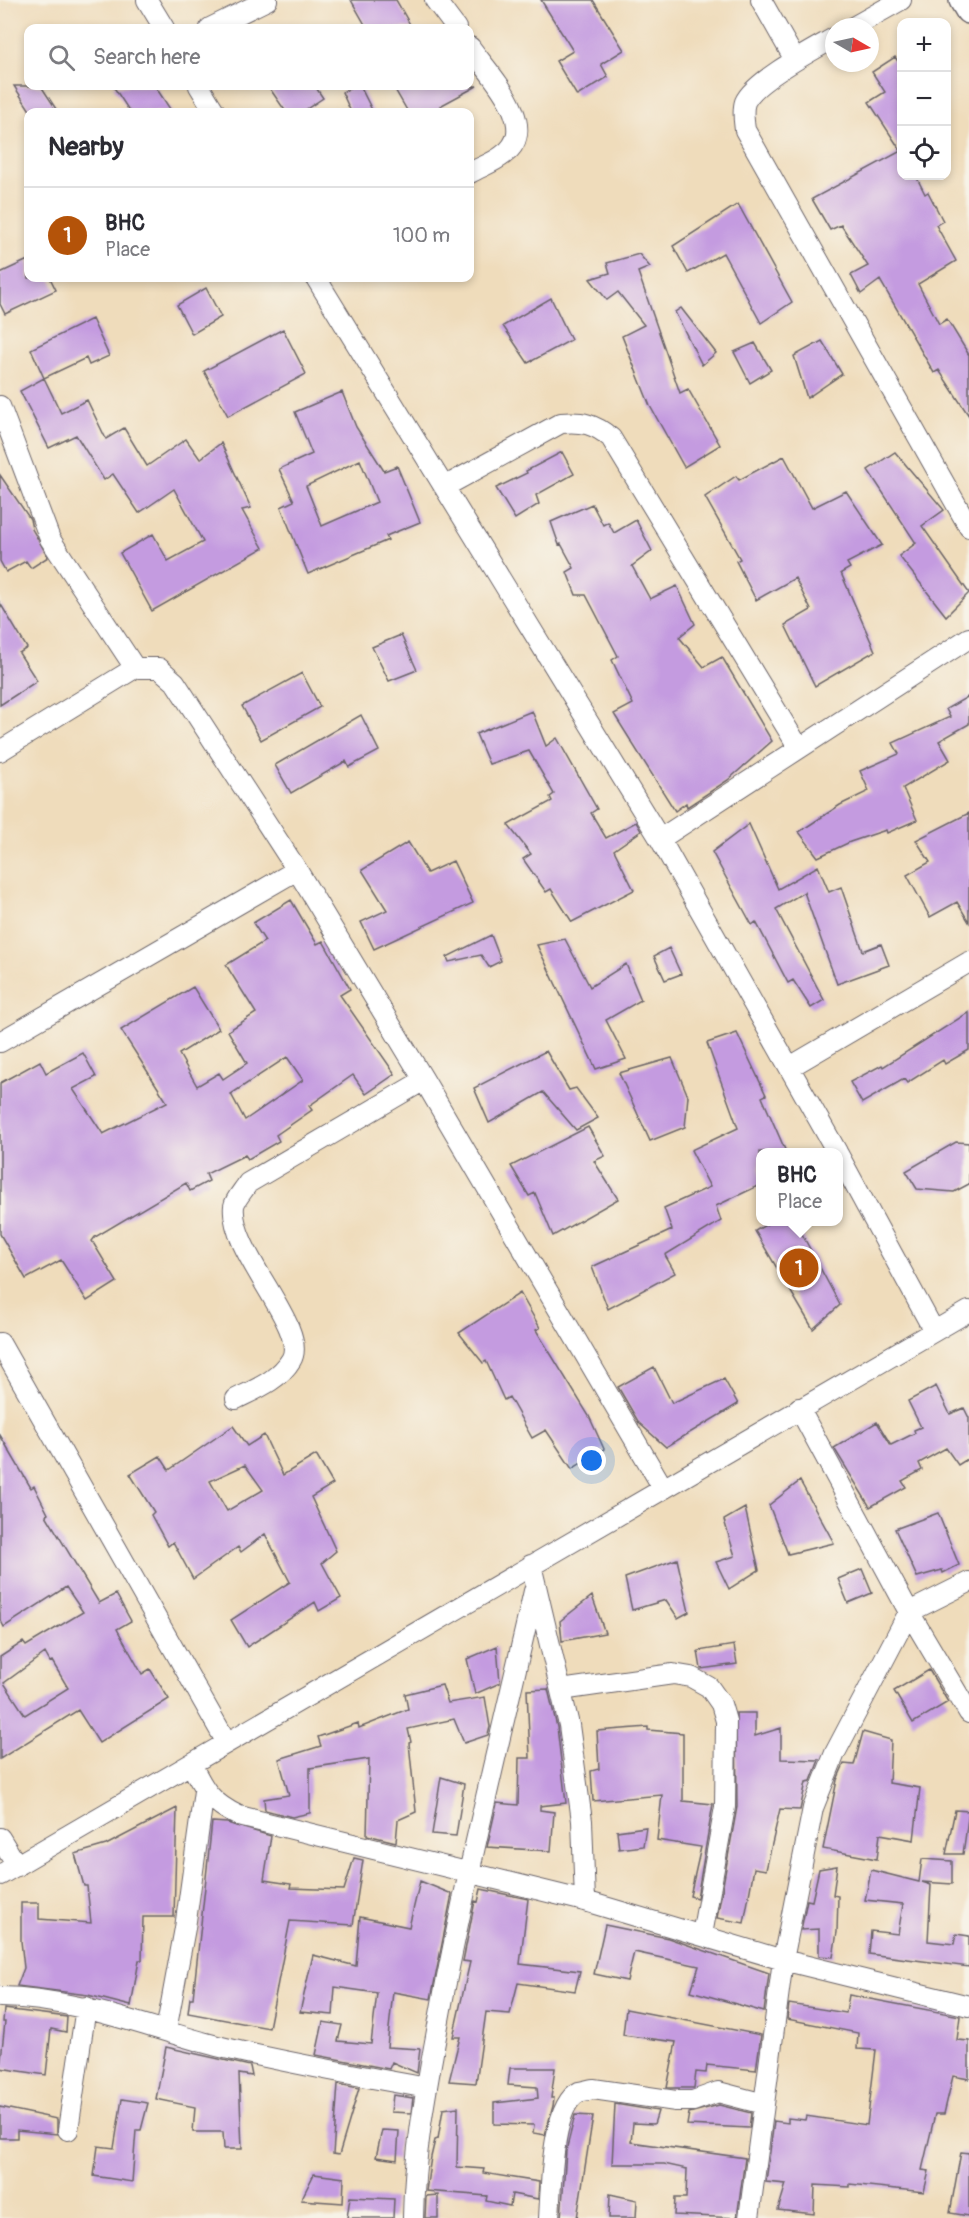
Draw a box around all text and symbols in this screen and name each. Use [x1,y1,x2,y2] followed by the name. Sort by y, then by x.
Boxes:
[825,18,879,72] north arrow
[897,18,951,180] map controls
[897,18,951,72] button: +
[24,24,474,90] search box
[45,41,78,74] icon: search
[93,43,200,71] text: Search here
[897,72,951,126] button: −
[897,126,951,180] button: locate
[48,131,124,163] text: Nearby
[105,209,145,237] text: BHC
[64,223,71,248] text: 1
[393,223,450,248] text: 100 m
[105,237,150,262] text: Place
[756,1148,843,1226] popup
[777,1161,817,1189] text: BHC
[777,1189,822,1214] text: Place
[780,1246,818,1290] pin: 1
[577,1446,606,1475] your location

